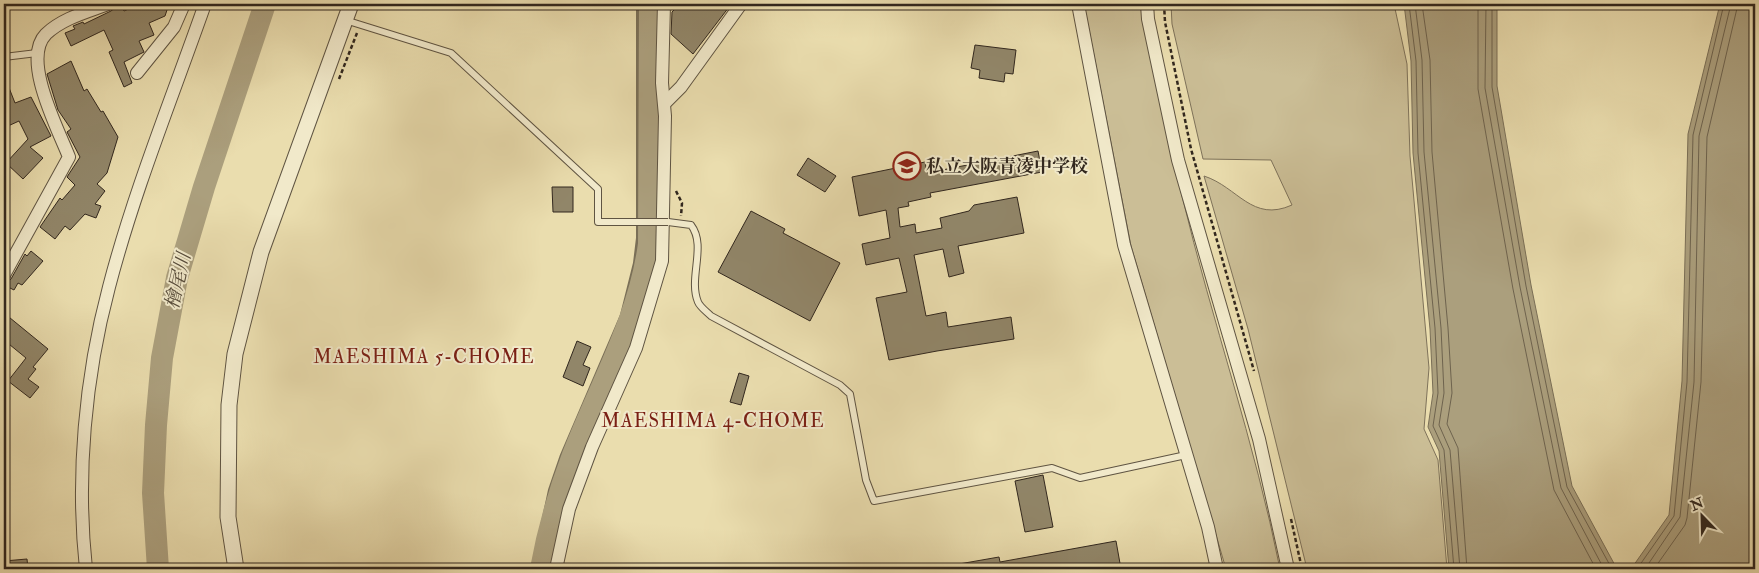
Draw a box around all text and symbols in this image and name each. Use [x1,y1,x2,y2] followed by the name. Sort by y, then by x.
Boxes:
[892,151,922,181] school or university icon: 私立大阪青凌中学校
[926,155,1088,178] place label: 私立大阪青凌中学校
[160,249,197,311] water label: 檜尾川
[313,345,535,369] district label: MAESHIMA 5-CHOME
[601,409,825,433] district label: MAESHIMA 4-CHOME
[1676,490,1726,540] north arrow
[1687,494,1707,515] text: N

